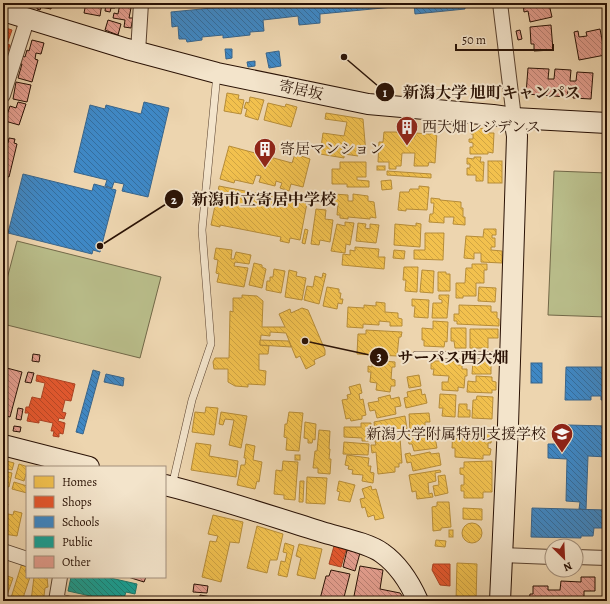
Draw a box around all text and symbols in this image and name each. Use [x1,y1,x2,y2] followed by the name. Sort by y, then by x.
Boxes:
[456,26,553,52] scale bar
[462,32,486,48] text: 50 m
[277,76,325,104] street label: 寄居坂
[375,78,589,106] callout: 新潟大学 旭町キャンパス
[402,82,581,104] text: 新潟大学 旭町キャンパス
[383,85,388,101] text: 1
[394,114,420,147] building icon: 西大畑レジデンス
[422,117,541,137] place label: 西大畑レジデンス
[252,136,278,169] building icon: 寄居マンション
[280,139,384,159] place label: 寄居マンション
[164,185,344,213] callout: 新潟市立寄居中学校
[191,189,337,211] text: 新潟市立寄居中学校
[171,192,177,208] text: 2
[369,343,517,371] callout: サーパス西大畑
[397,347,509,369] text: サーパス西大畑
[376,349,382,365] text: 3
[549,421,575,454] school or university icon: 新潟大学附属特別支援学校
[366,424,546,444] place label: 新潟大学附属特別支援学校
[26,466,166,578] legend
[62,474,97,490] text: Homes
[62,494,92,510] text: Shops
[62,514,99,530] text: Schools
[62,534,93,550] text: Public
[544,538,584,578] north arrow
[62,554,91,570] text: Other
[561,558,575,575] text: N

